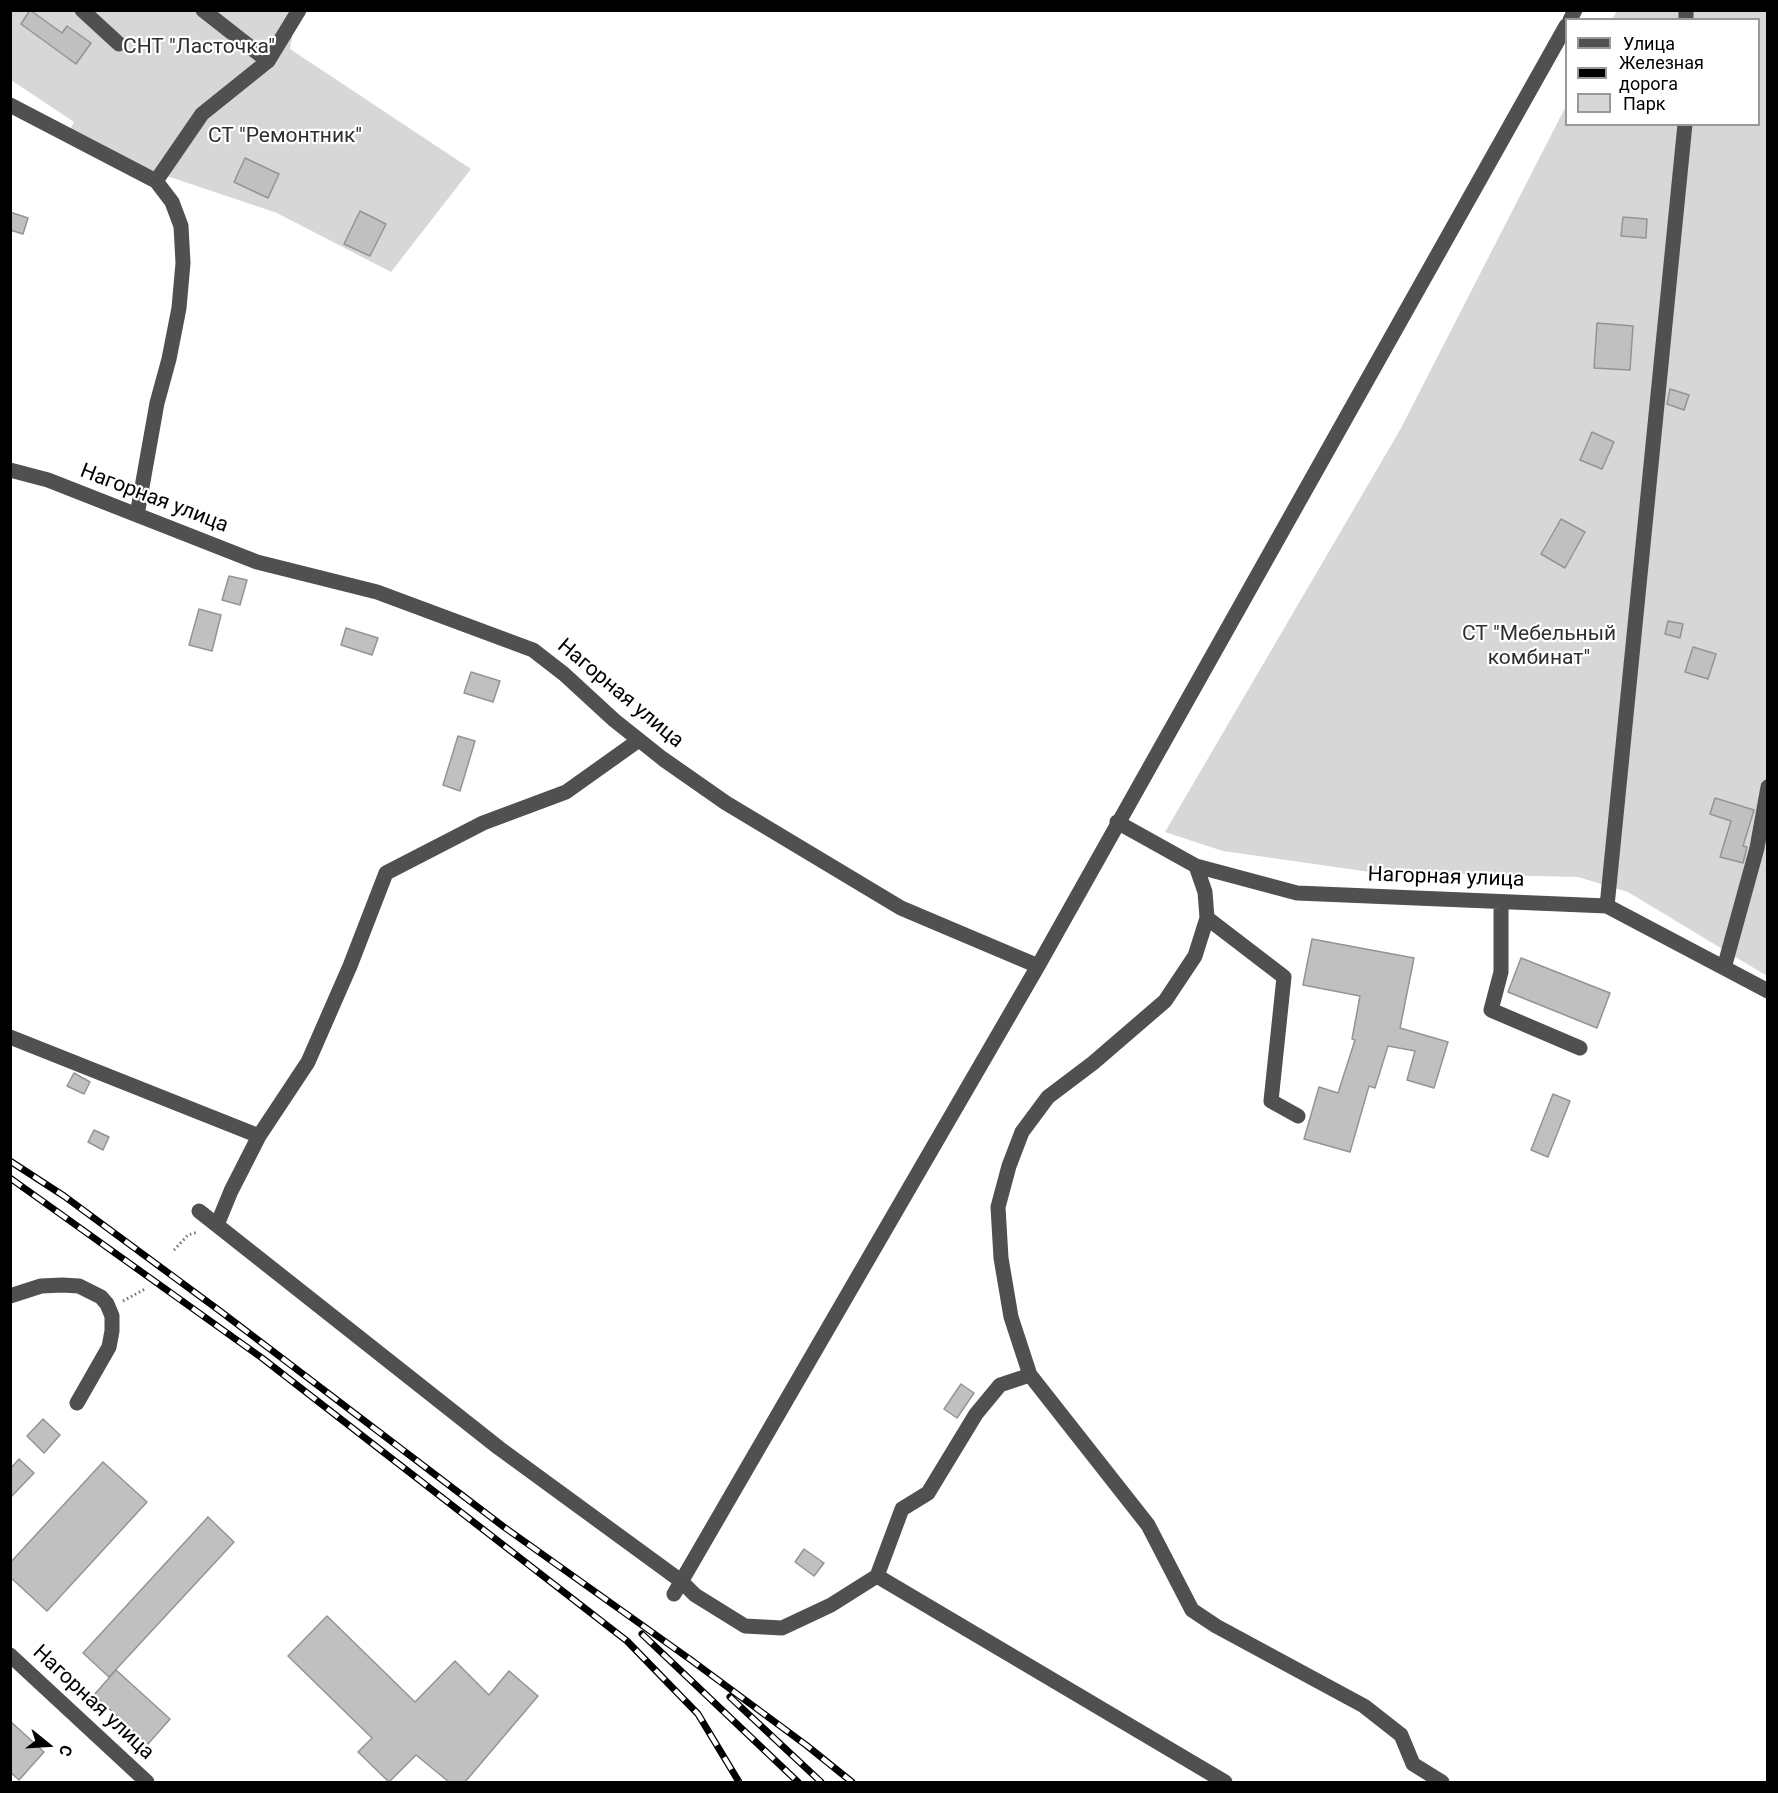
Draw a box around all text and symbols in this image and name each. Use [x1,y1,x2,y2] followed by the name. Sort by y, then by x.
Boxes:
[1565,18,1760,126] legend
[1623,33,1675,54] text: Улица
[123,35,275,61] park label: СНТ "Ласточка"
[1619,52,1704,94] text: Железная дорога
[1623,93,1665,114] text: Парк
[208,124,362,150] park label: СТ "Ремонтник"
[76,459,232,539] street label: Нагорная улица
[1462,622,1616,672] park label: СТ "Мебельный комбинат"
[552,634,688,754] street label: Нагорная улица
[1367,863,1525,893] street label: Нагорная улица
[27,1640,159,1766] street label: Нагорная улица
[18,1715,78,1775] north arrow
[55,1743,76,1759] text: С

